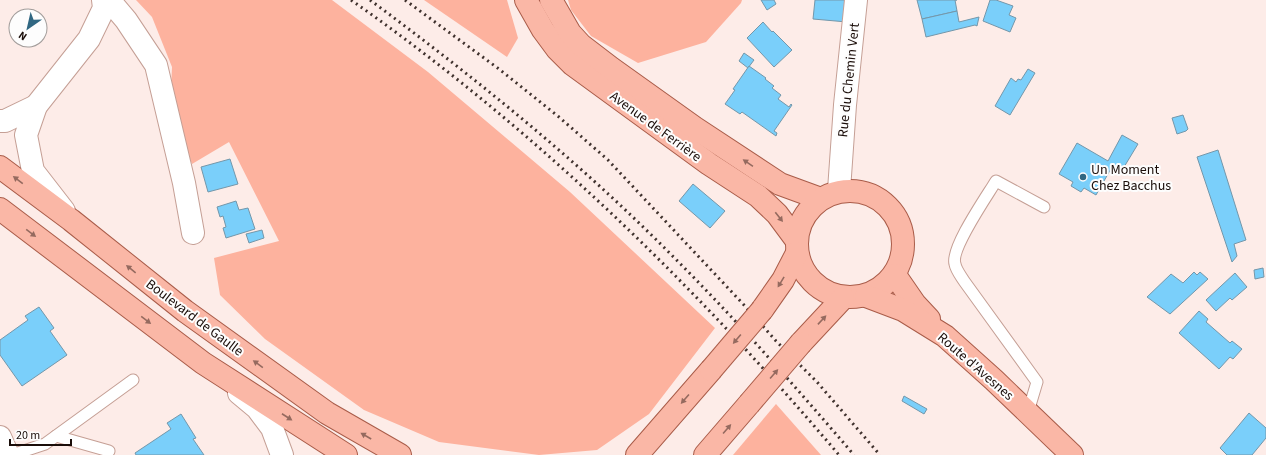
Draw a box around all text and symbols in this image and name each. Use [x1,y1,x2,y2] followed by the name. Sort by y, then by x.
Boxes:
[8,8,48,48] north arrow
[833,22,865,138] street label: Rue du Chemin Vert
[15,28,30,44] text: N
[605,87,705,167] street label: Avenue de Ferrière
[742,159,753,166] one-way arrow
[1091,160,1171,196] place label: Un Moment Chez Bacchus
[1078,172,1088,182] marker: Un Moment Chez Bacchus
[12,176,23,184] one-way arrow
[775,212,783,223] one-way arrow
[26,229,37,237] one-way arrow
[126,264,137,273] one-way arrow
[141,274,247,361] street label: Boulevard de Gaulle
[778,276,785,288] one-way arrow
[817,315,827,325] one-way arrow
[140,316,151,324] one-way arrow
[933,328,1018,406] street label: Route d'Avesnes
[733,334,742,345] one-way arrow
[252,360,263,368] one-way arrow
[770,369,779,379] one-way arrow
[681,394,690,404] one-way arrow
[282,413,293,421] one-way arrow
[10,421,71,447] scale bar
[722,424,731,435] one-way arrow
[16,427,40,444] text: 20 m
[360,432,372,439] one-way arrow

